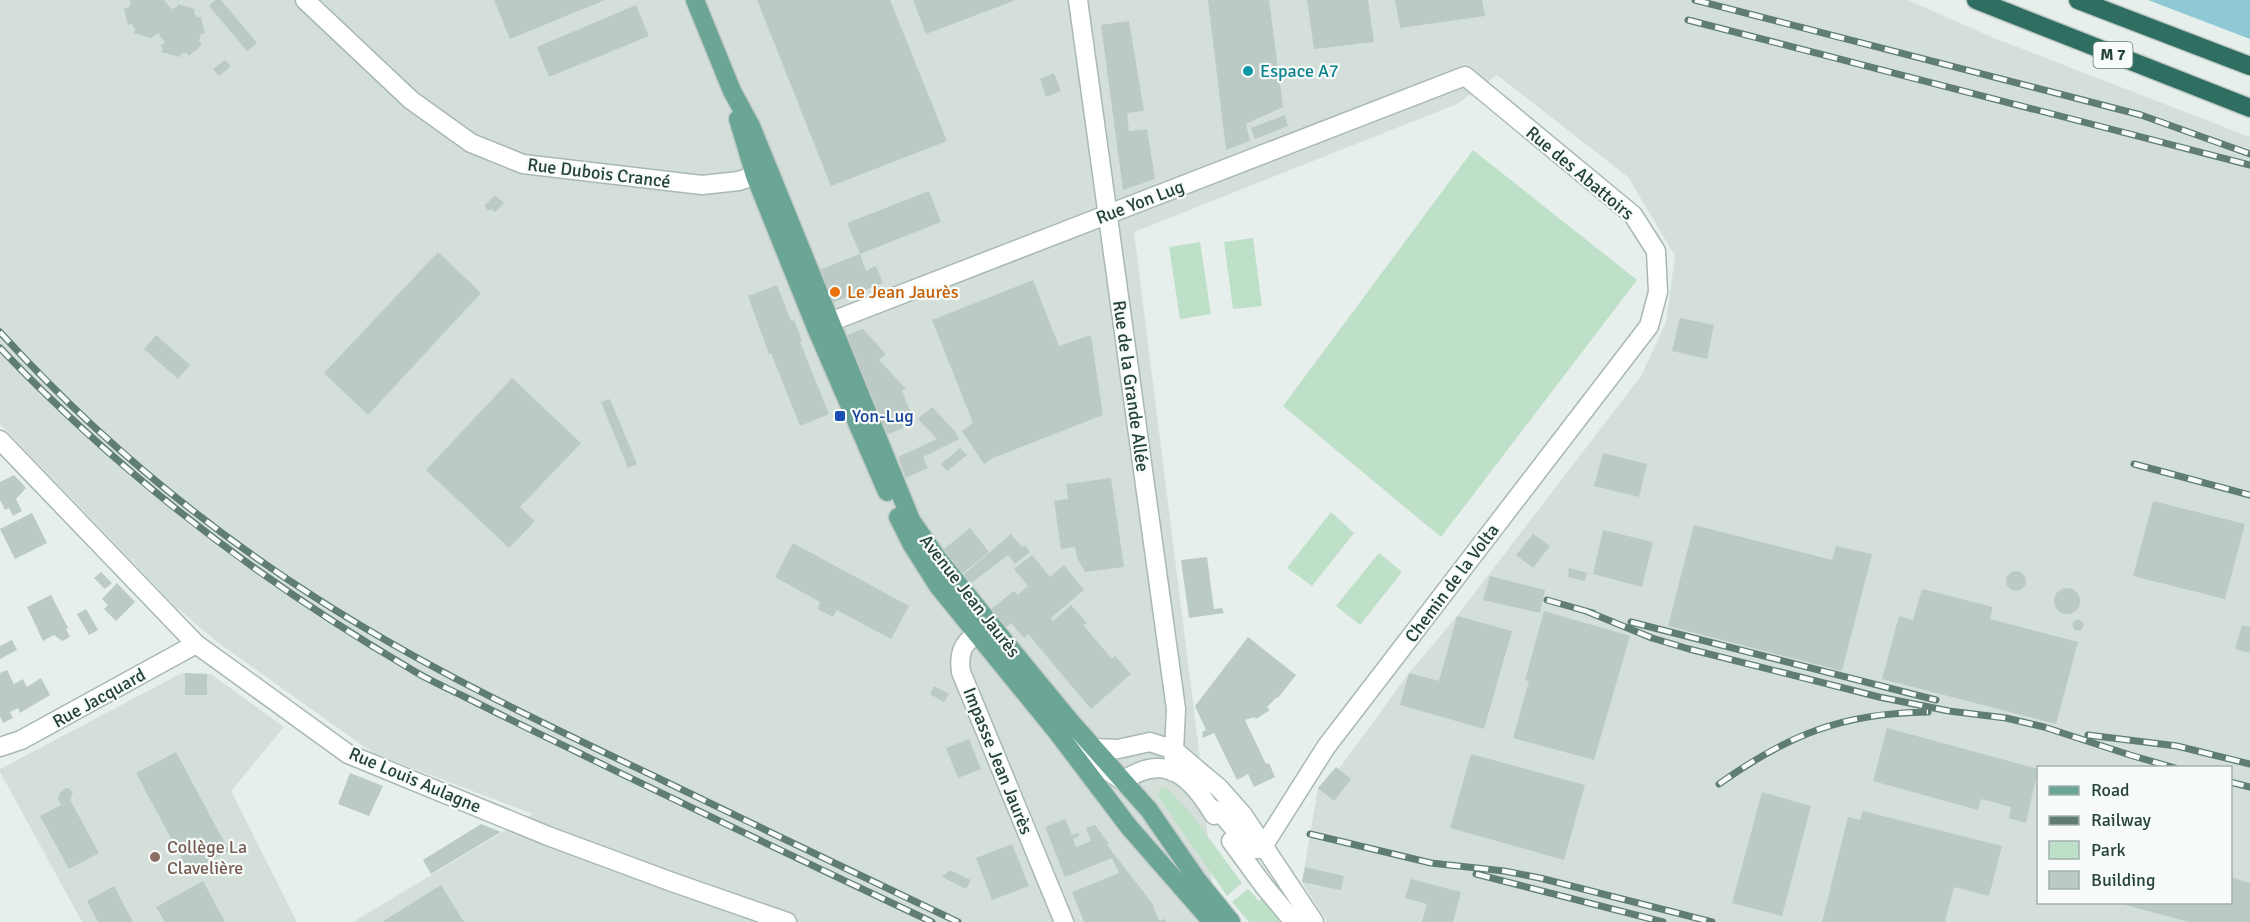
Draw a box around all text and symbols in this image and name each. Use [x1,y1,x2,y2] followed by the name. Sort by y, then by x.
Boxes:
[2094,42,2132,68] road number: M 7
[1260,60,1339,82] place label: Espace A7
[1241,64,1255,78] marker: Espace A7
[1522,121,1639,225] street label: Rue des Abattoirs
[526,153,672,193] street label: Rue Dubois Crancé
[1093,175,1187,229] street label: Rue Yon Lug
[847,281,959,303] place label: Le Jean Jaurès
[828,285,842,299] marker: Le Jean Jaurès
[1108,299,1154,473] street label: Rue de la Grande Allée
[852,405,914,427] place label: Yon-Lug
[833,409,847,423] marker: Yon-Lug
[1400,519,1504,647] street label: Chemin de la Volta
[915,530,1025,662] street label: Avenue Jean Jaurès
[49,663,149,733] street label: Rue Jacquard
[958,684,1038,838] street label: Impasse Jean Jaurès
[346,742,484,818] street label: Rue Louis Aulagne
[2037,766,2232,904] legend
[2091,779,2130,801] text: Road
[2091,809,2152,831] text: Railway
[167,836,247,879] place label: Collège La Clavelière
[2091,839,2126,861] text: Park
[148,850,162,864] marker: Collège La Clavelière
[2091,869,2155,891] text: Building

